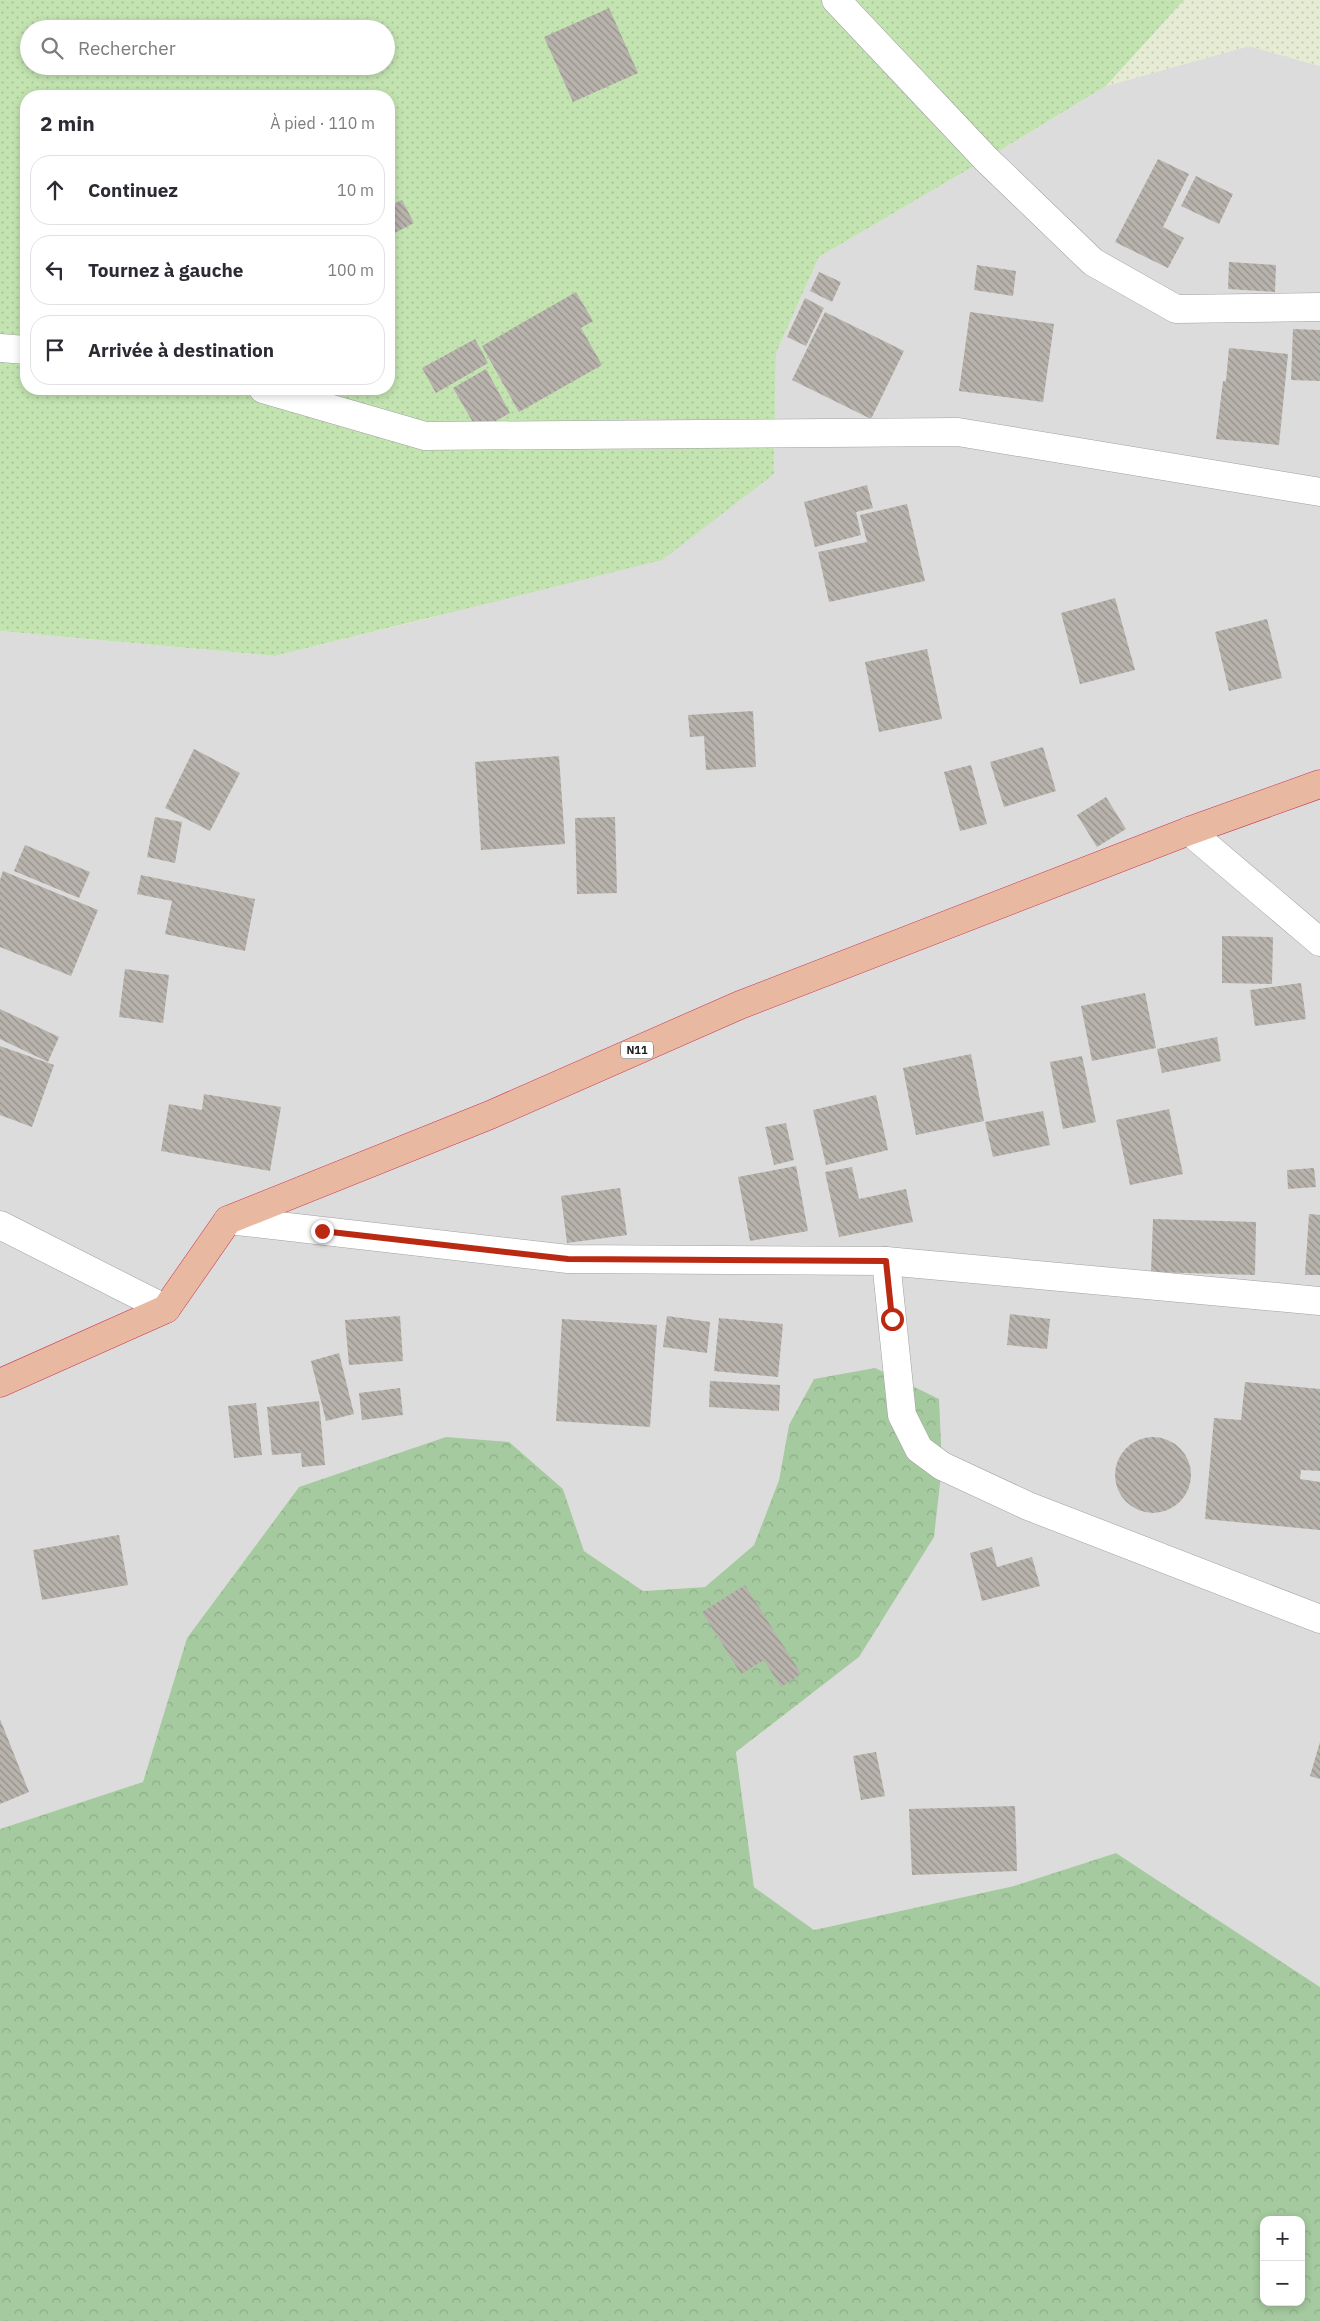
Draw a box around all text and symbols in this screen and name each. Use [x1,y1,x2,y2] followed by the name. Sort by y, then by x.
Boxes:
[20,20,395,75] search box
[38,34,66,62] icon: search
[78,36,176,60] text: Rechercher
[40,109,95,137] text: 2 min
[270,113,375,133] text: À pied · 110 m
[41,176,69,204] icon: ahead
[88,178,178,202] text: Continuez
[337,180,374,200] text: 10 m
[41,256,69,284] icon: left
[88,258,244,282] text: Tournez à gauche
[327,260,374,280] text: 100 m
[41,336,69,364] icon: arrive
[88,338,274,362] text: Arrivée à destination
[621,1042,653,1058] road number: N11
[311,1220,334,1243] route end
[881,1308,904,1331] route start
[1260,2216,1305,2306] map controls
[1260,2216,1305,2261] button: +
[1260,2261,1305,2306] button: −

